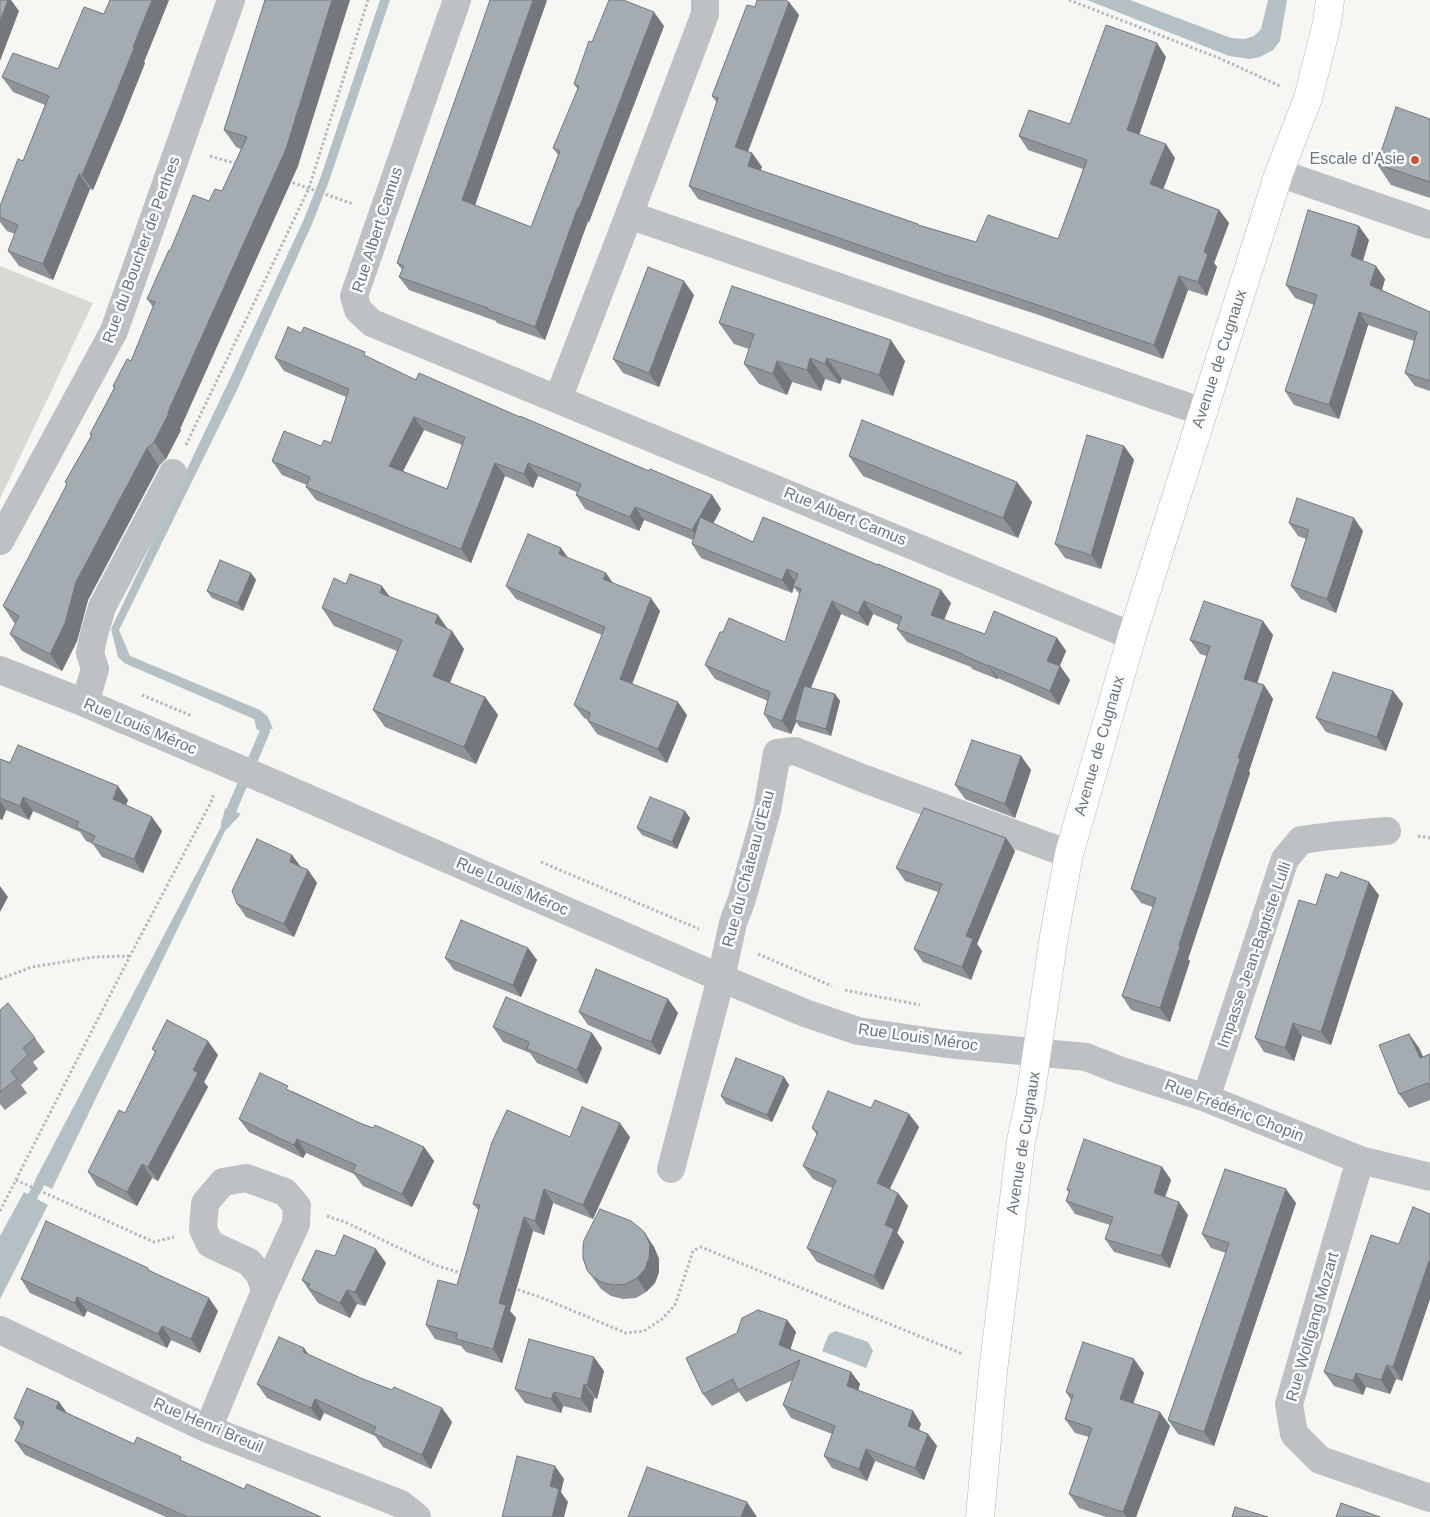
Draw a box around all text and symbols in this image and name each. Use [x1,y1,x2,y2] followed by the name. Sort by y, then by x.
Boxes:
[1309,150,1405,170] place label: Escale d'Asie
[99,154,185,346] street label: Rue du Boucher de Perthes
[1409,154,1421,166] marker: Escale d'Asie
[349,165,407,295] street label: Rue Albert Camus
[1189,287,1251,431] street label: Avenue de Cugnaux
[781,484,909,550] street label: Rue Albert Camus
[1071,674,1129,818] street label: Avenue de Cugnaux
[81,695,199,759] street label: Rue Louis Méroc
[719,789,779,949] street label: Rue du Château d'Eau
[453,854,571,920] street label: Rue Louis Méroc
[1214,859,1296,1051] street label: Impasse Jean-Baptiste Lulli
[857,1020,979,1056] street label: Rue Louis Méroc
[1003,1070,1045,1216] street label: Avenue de Cugnaux
[1162,1076,1306,1146] street label: Rue Frédéric Chopin
[1282,1250,1344,1404] street label: Rue Wolfgang Mozart
[150,1394,266,1458] street label: Rue Henri Breuil

